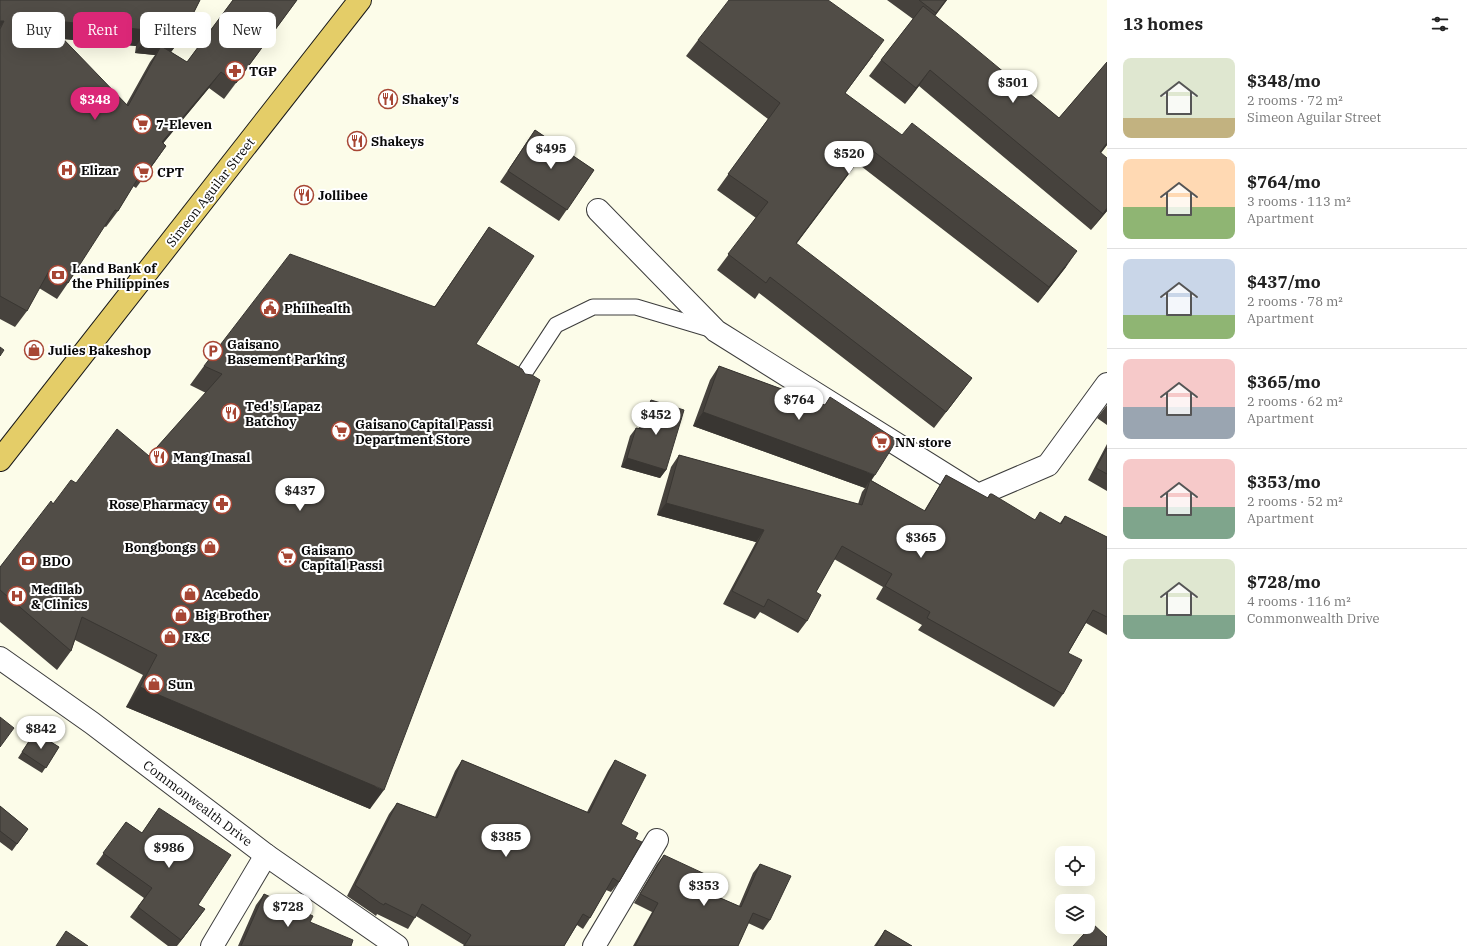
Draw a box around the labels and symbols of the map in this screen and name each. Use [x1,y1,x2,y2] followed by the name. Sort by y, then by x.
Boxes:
[224,60,246,82] pharmacy icon: TGP
[249,63,277,80] place label: TGP
[989,70,1037,104] pin: $501
[71,87,119,121] pin: $348
[377,88,399,110] restaurant icon: Shakey's
[402,91,459,108] place label: Shakey's
[131,113,153,135] supermarket icon: 7-Eleven
[156,116,212,133] place label: 7-Eleven
[346,130,368,152] restaurant icon: Shakeys
[371,133,424,150] place label: Shakeys
[162,134,259,250] street label: Simeon Aguilar Street
[527,136,575,170] pin: $495
[825,141,873,175] pin: $520
[56,159,78,181] hospital icon: Elizar
[132,161,154,183] supermarket icon: CPT
[81,162,119,179] place label: Elizar
[157,164,184,181] place label: CPT
[293,184,315,206] restaurant icon: Jollibee
[318,187,368,204] place label: Jollibee
[72,260,170,292] place label: Land Bank of the Philippines
[47,264,69,286] bank icon: Land Bank of the Philippines
[259,297,281,319] public building icon: Philhealth
[284,300,351,317] place label: Philhealth
[227,336,346,368] place label: Gaisano Basement Parking
[23,339,45,361] shop icon: Julies Bakeshop
[202,340,224,362] parking icon: Gaisano Basement Parking
[48,342,151,359] place label: Julies Bakeshop
[775,387,823,421] pin: $764
[245,398,321,430] place label: Ted's Lapaz Batchoy
[220,402,242,424] restaurant icon: Ted's Lapaz Batchoy
[632,402,680,436] pin: $452
[355,416,492,448] place label: Gaisano Capital Passi Department Store
[330,420,352,442] supermarket icon: Gaisano Capital Passi Department Store
[870,431,892,453] supermarket icon: NN store
[895,434,951,451] place label: NN store
[148,446,170,468] restaurant icon: Mang Inasal
[173,449,251,466] place label: Mang Inasal
[276,478,324,512] pin: $437
[211,493,233,515] pharmacy icon: Rose Pharmacy
[109,496,209,513] place label: Rose Pharmacy
[897,525,945,559] pin: $365
[199,536,221,558] shop icon: Bongbongs
[125,539,196,556] place label: Bongbongs
[301,542,383,574] place label: Gaisano Capital Passi
[276,546,298,568] supermarket icon: Gaisano Capital Passi
[17,550,39,572] bank icon: BDO
[42,553,71,570] place label: BDO
[31,581,88,613] place label: Medilab & Clinics
[179,583,201,605] shop icon: Acebedo
[6,585,28,607] hospital icon: Medilab & Clinics
[204,586,259,603] place label: Acebedo
[170,604,192,626] shop icon: Big Brother
[195,607,270,624] place label: Big Brother
[159,626,181,648] shop icon: F&C
[184,629,210,646] place label: F&C
[143,673,165,695] shop icon: Sun
[168,676,194,693] place label: Sun
[17,716,65,750] pin: $842
[140,757,256,850] street label: Commonwealth Drive
[482,824,530,858] pin: $385
[145,835,193,869] pin: $986
[680,873,728,907] pin: $353
[264,894,312,928] pin: $728

